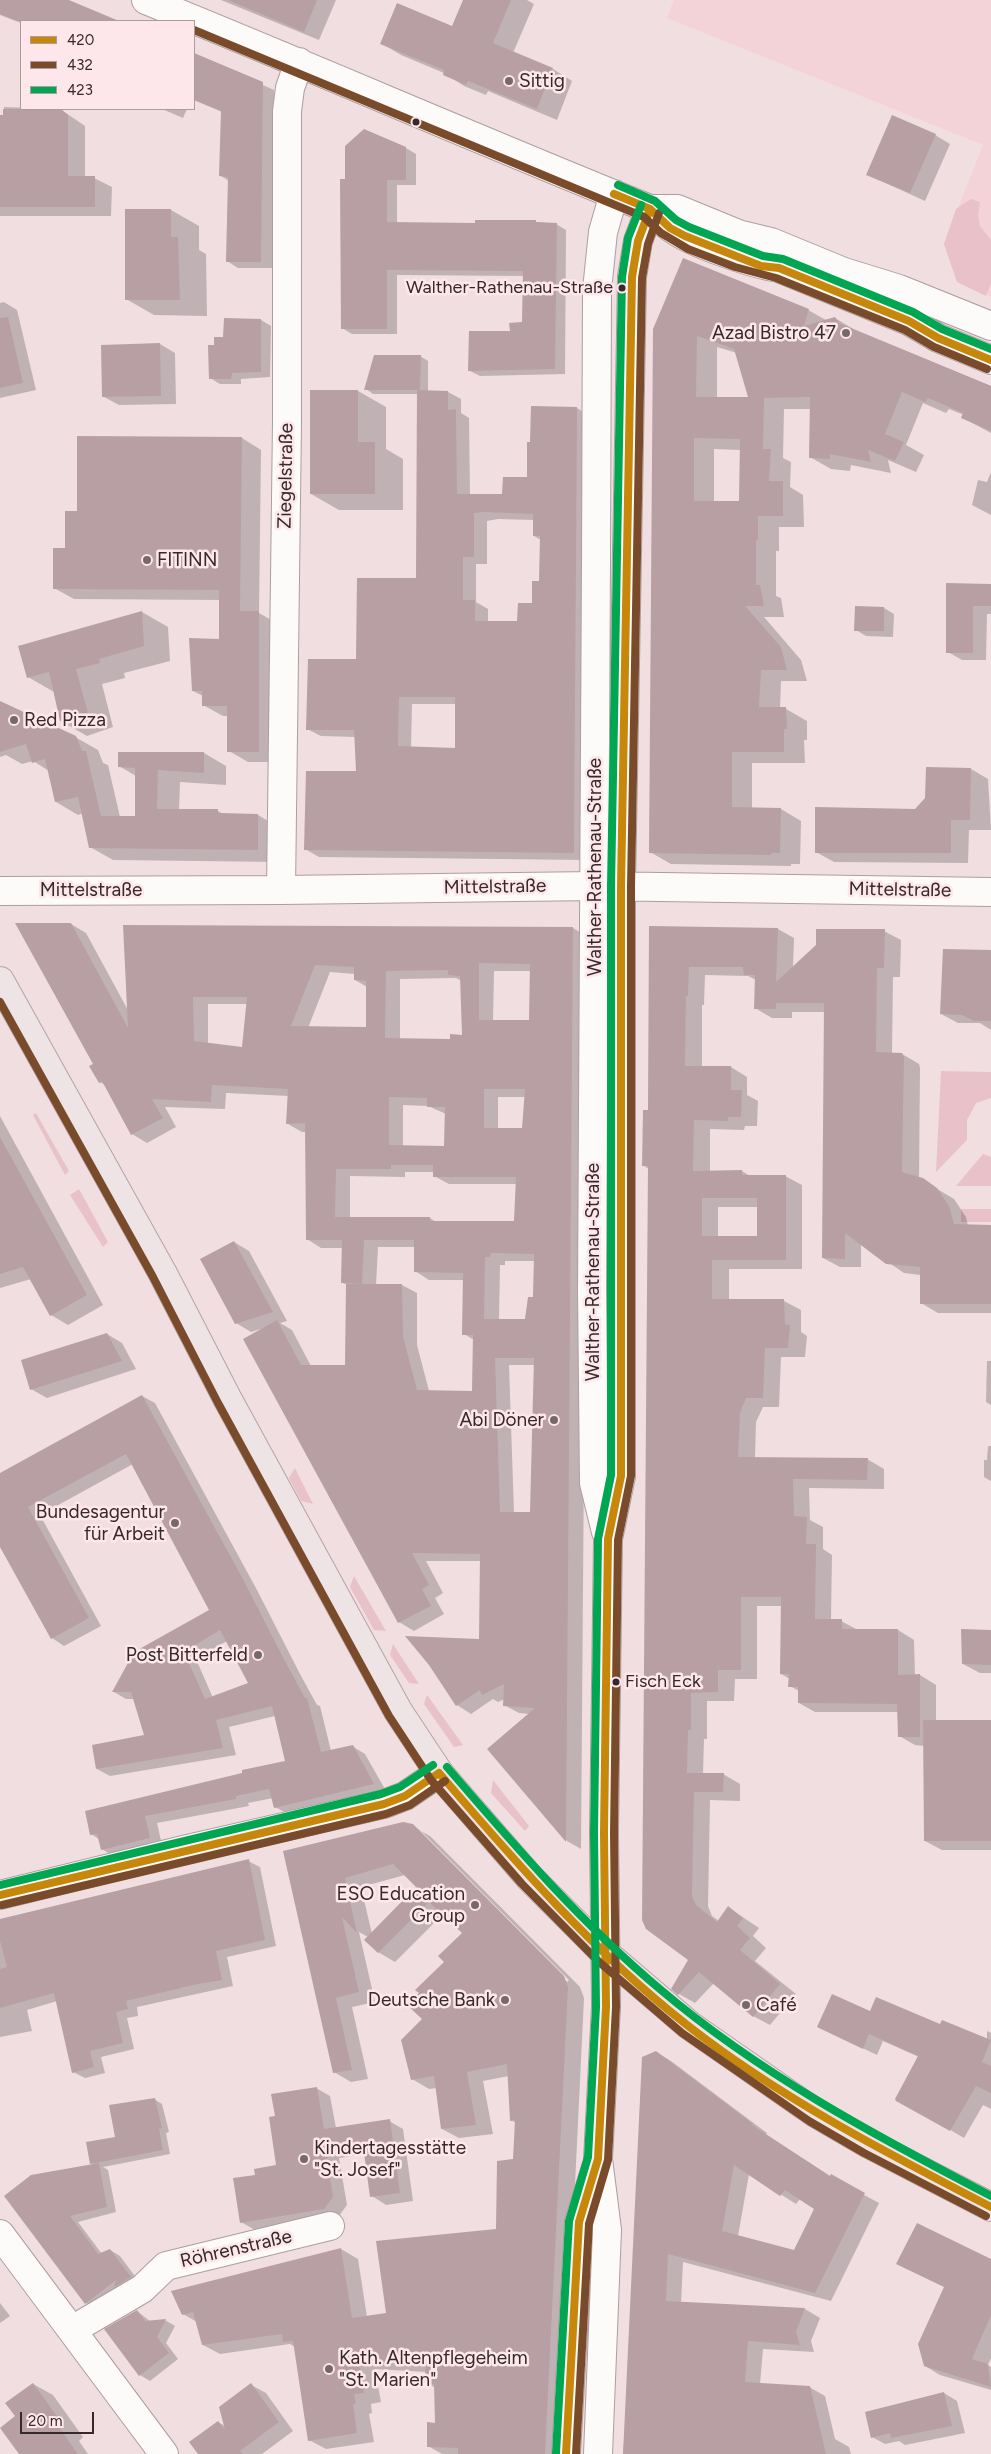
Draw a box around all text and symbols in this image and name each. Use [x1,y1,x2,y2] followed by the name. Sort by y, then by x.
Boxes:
[20,20,195,110] legend
[67,31,94,49] text: 420
[67,56,93,74] text: 432
[519,70,565,92] place label: Sittig
[503,75,515,87] marker: Sittig
[67,81,93,99] text: 423
[411,117,421,127] unlabelled marker
[406,277,613,299] place label: Walther-Rathenau-Straße
[617,283,627,293] marker: Walther-Rathenau-Straße
[712,322,836,344] place label: Azad Bistro 47
[840,327,852,339] marker: Azad Bistro 47
[274,423,298,529] street label: Ziegelstraße
[157,549,218,571] place label: FITINN
[141,554,153,566] marker: FITINN
[24,709,106,731] place label: Red Pizza
[8,714,20,726] marker: Red Pizza
[584,758,606,976] street label: Walther-Rathenau-Straße
[444,875,546,899] street label: Mittelstraße
[849,878,951,902] street label: Mittelstraße
[40,879,142,901] street label: Mittelstraße
[582,1163,604,1381] street label: Walther-Rathenau-Straße
[459,1409,544,1431] place label: Abi Döner
[548,1414,560,1426] marker: Abi Döner
[36,1501,165,1545] place label: Bundesagentur für Arbeit
[169,1517,181,1529] marker: Bundesagentur für Arbeit
[126,1644,248,1666] place label: Post Bitterfeld
[252,1649,264,1661] marker: Post Bitterfeld
[625,1671,701,1693] place label: Fisch Eck
[611,1677,621,1687] marker: Fisch Eck
[336,1883,465,1927] place label: ESO Education Group
[469,1899,481,1911] marker: ESO Education Group
[368,1989,495,2011] place label: Deutsche Bank
[499,1994,511,2006] marker: Deutsche Bank
[756,1994,797,2016] place label: Café
[740,1999,752,2011] marker: Café
[314,2137,466,2181] place label: Kindertagesstätte "St. Josef"
[298,2153,310,2165] marker: Kindertagesstätte "St. Josef"
[178,2225,294,2273] street label: Röhrenstraße
[339,2347,528,2391] place label: Kath. Altenpflegeheim "St. Marien"
[323,2363,335,2375] marker: Kath. Altenpflegeheim "St. Marien"
[22,2402,96,2434] scale bar
[28,2412,62,2430] text: 20 m

